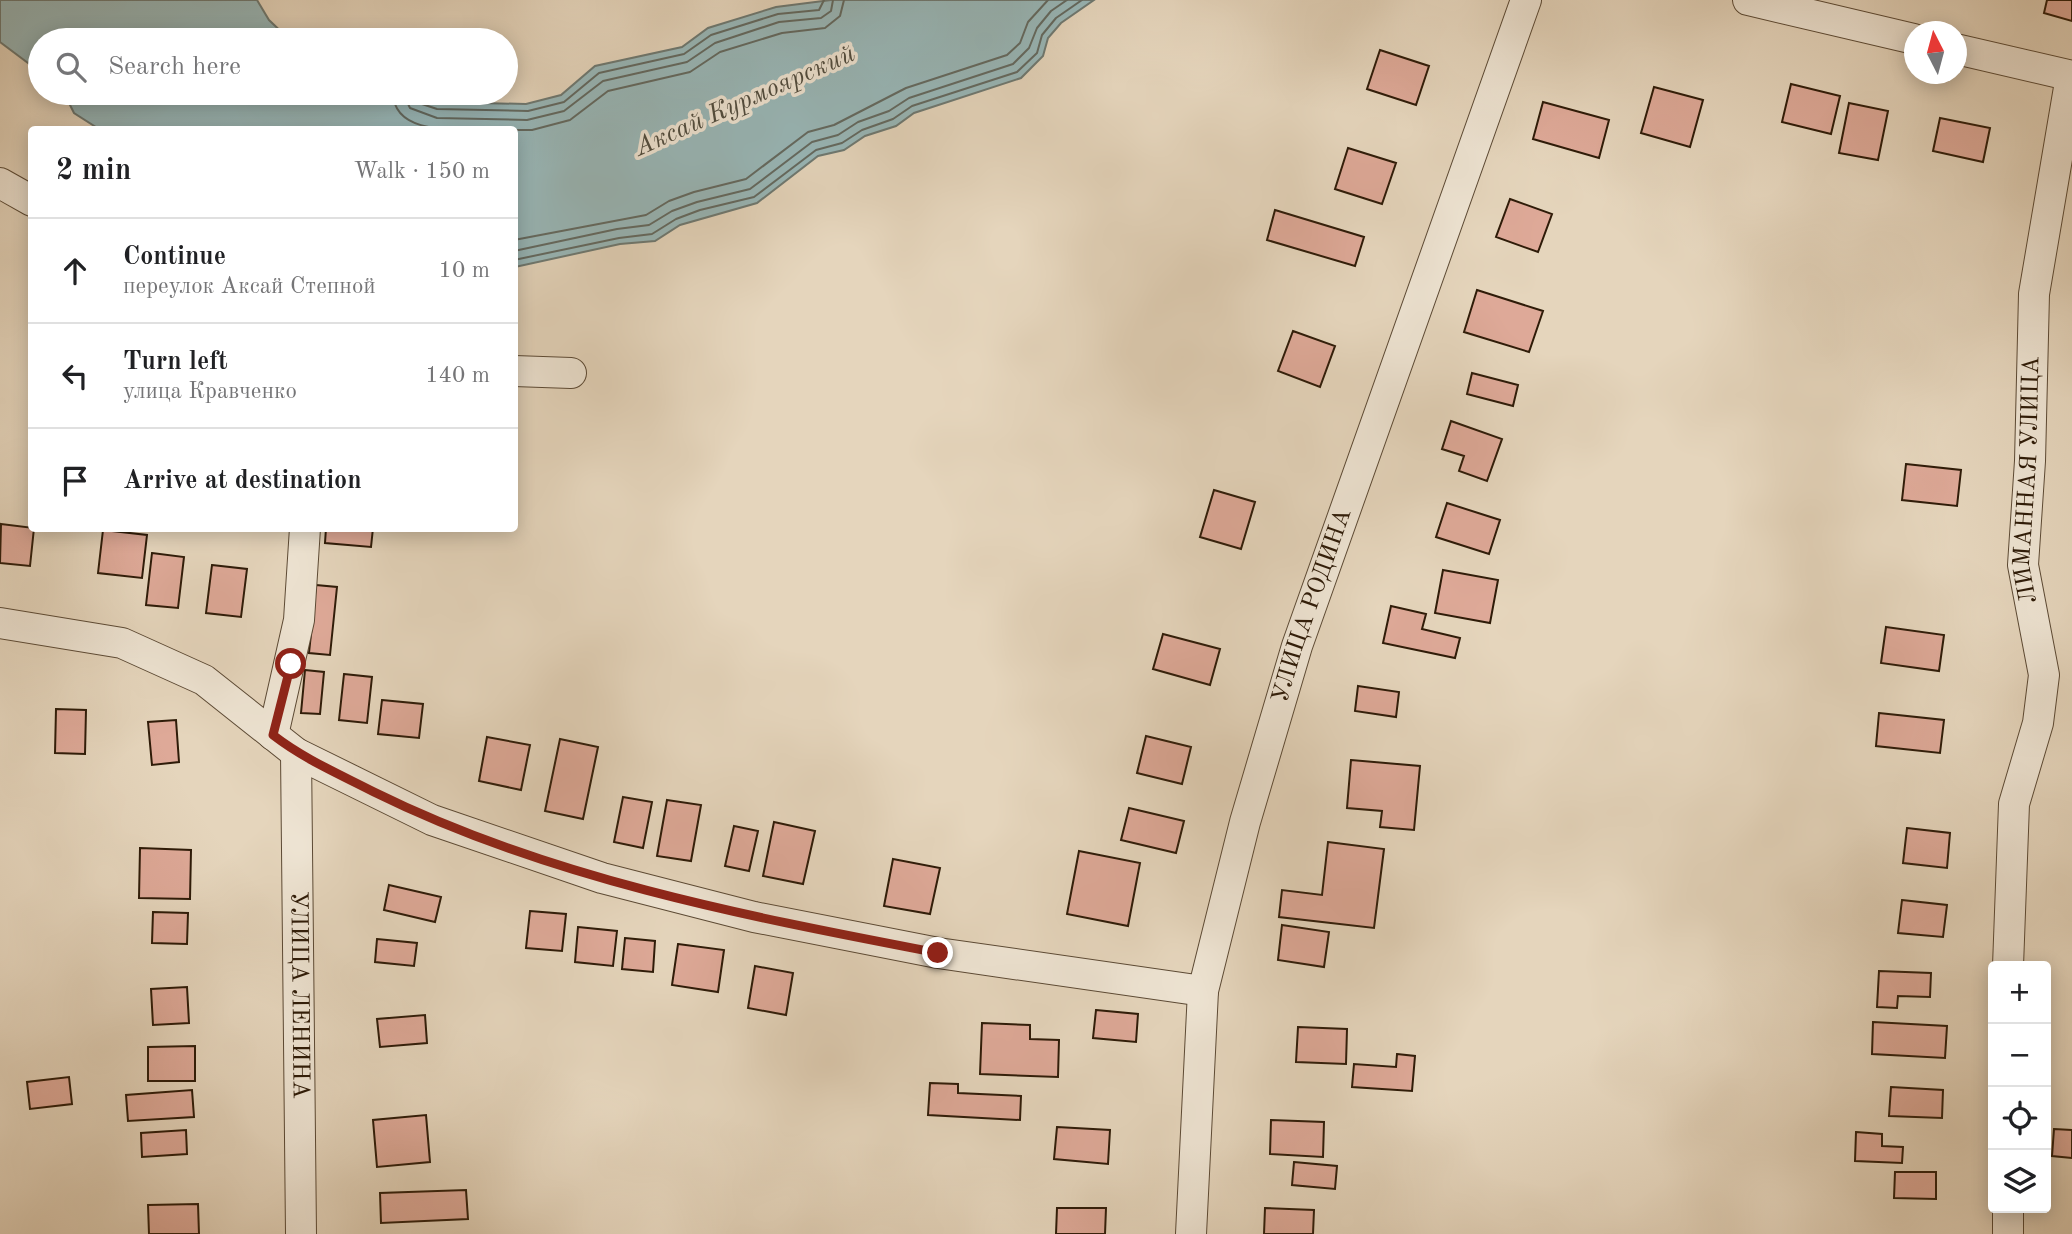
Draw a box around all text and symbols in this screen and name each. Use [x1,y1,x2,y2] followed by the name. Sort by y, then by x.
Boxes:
[1904,21,1967,84] north arrow
[28,28,518,105] search box
[629,41,859,162] water label: Аксай Курмоярский
[52,48,90,86] icon: search
[108,54,241,80] text: Search here
[56,156,131,186] text: 2 min
[354,160,490,183] text: Walk · 150 m
[123,244,226,270] text: Continue
[56,252,94,290] icon: ahead
[439,259,490,282] text: 10 m
[123,275,376,298] text: переулок Аксай Степной
[123,349,228,375] text: Turn left
[2011,356,2045,605] street label: ЛИМАННАЯ УЛИЦА
[56,357,94,395] icon: left
[425,364,490,387] text: 140 m
[123,380,297,403] text: улица Кравченко
[56,462,94,500] icon: arrive
[123,468,362,494] text: Arrive at destination
[1269,506,1357,706] street label: УЛИЦА РОДИНА
[275,648,306,679] route start
[285,891,312,1099] street label: УЛИЦА ЛЕНИНА
[922,937,953,968] route end
[1988,961,2051,1213] map controls
[1988,961,2051,1024] button: +
[1988,1024,2051,1087] button: −
[1988,1087,2051,1150] button: locate
[1988,1150,2051,1213] button: layers

